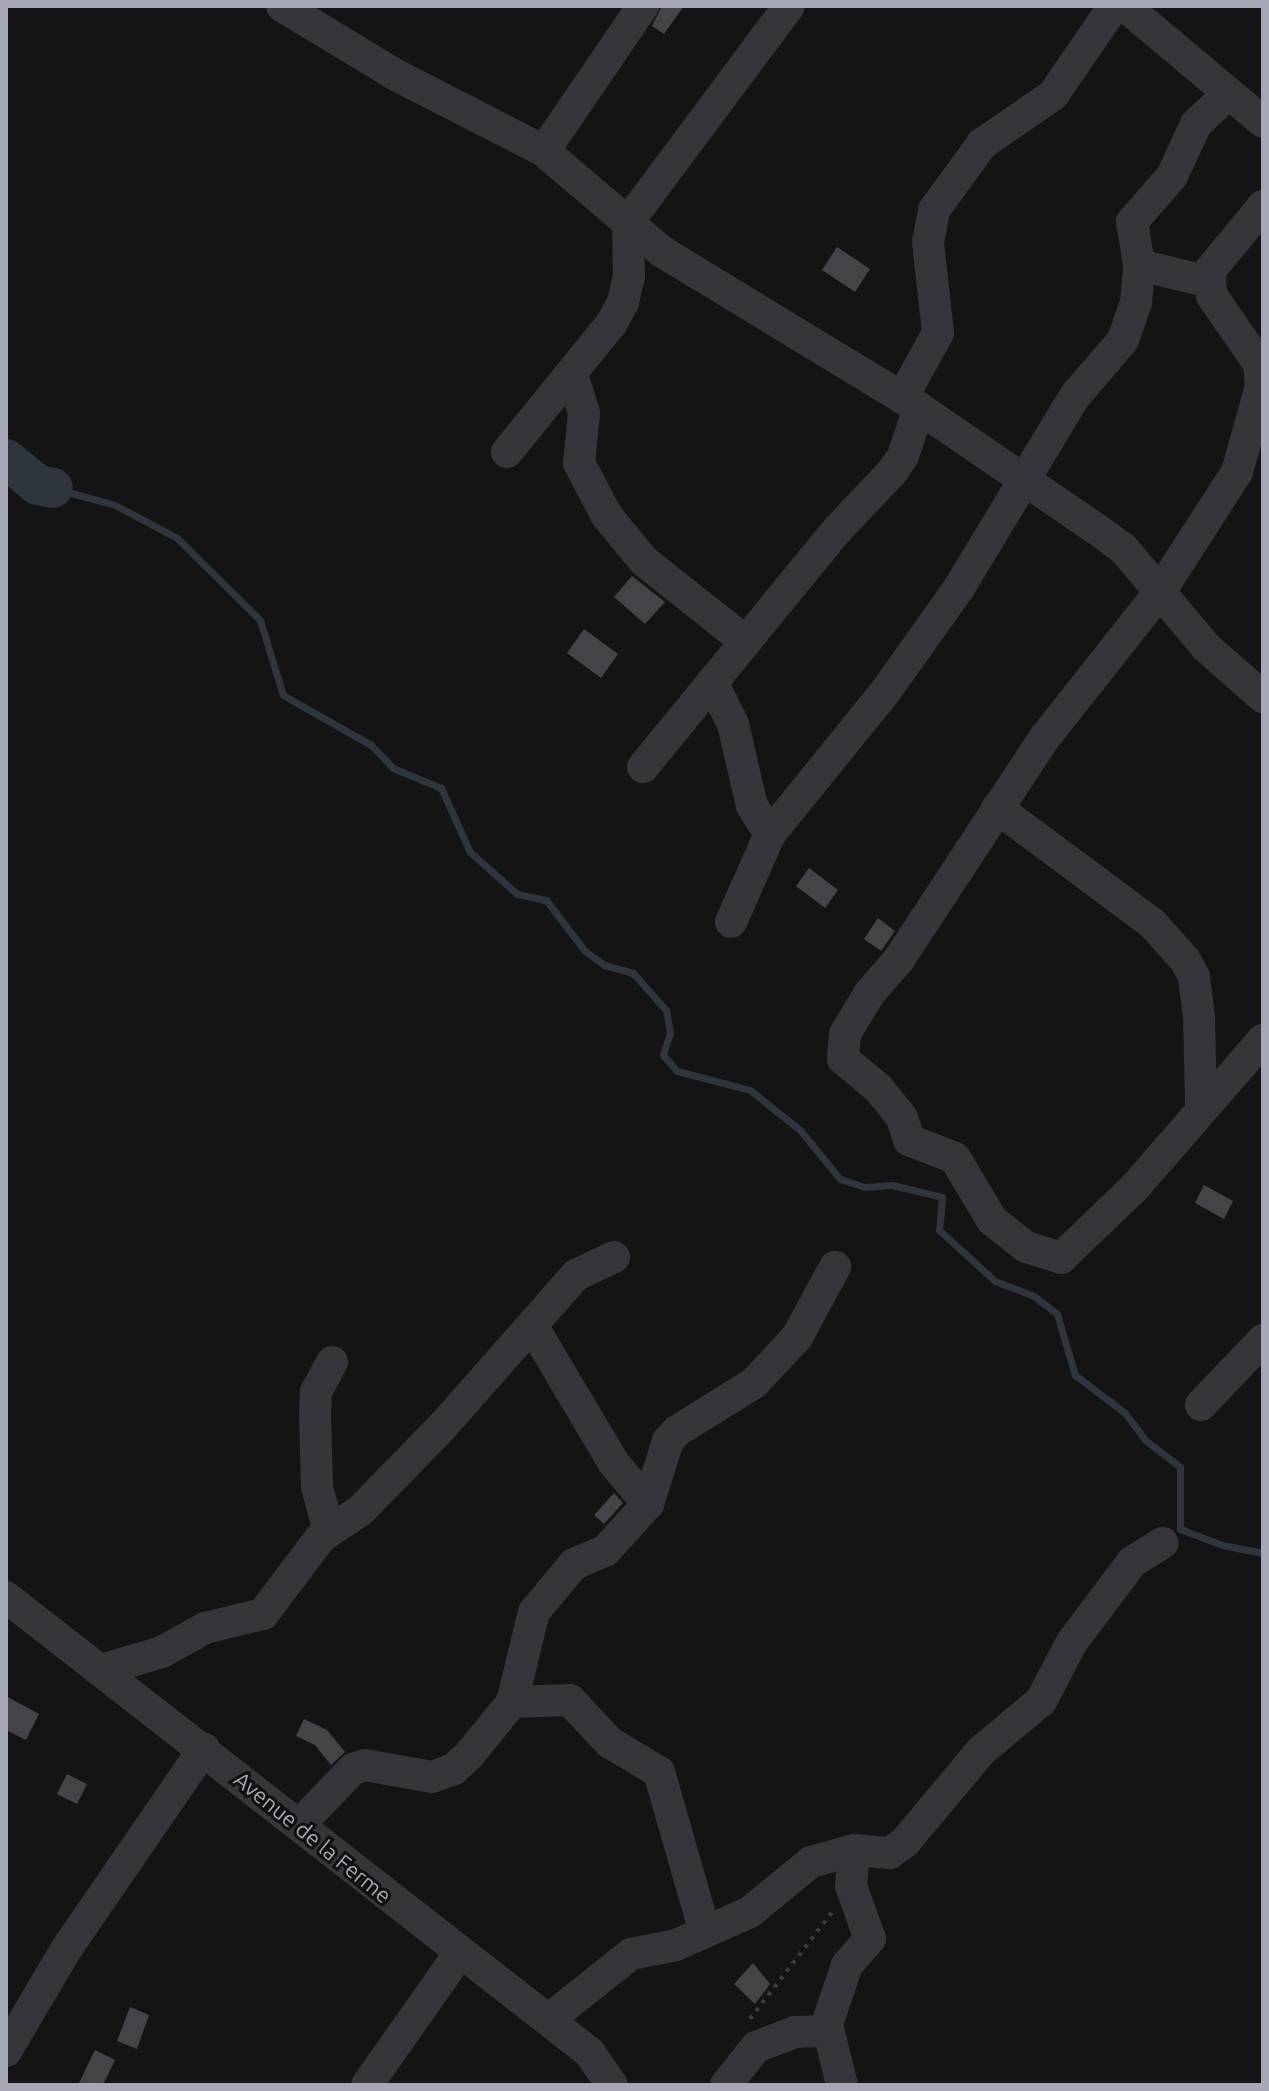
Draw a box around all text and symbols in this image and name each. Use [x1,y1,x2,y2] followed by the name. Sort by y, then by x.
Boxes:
[229,1766,397,1908] street label: Avenue de la Ferme

